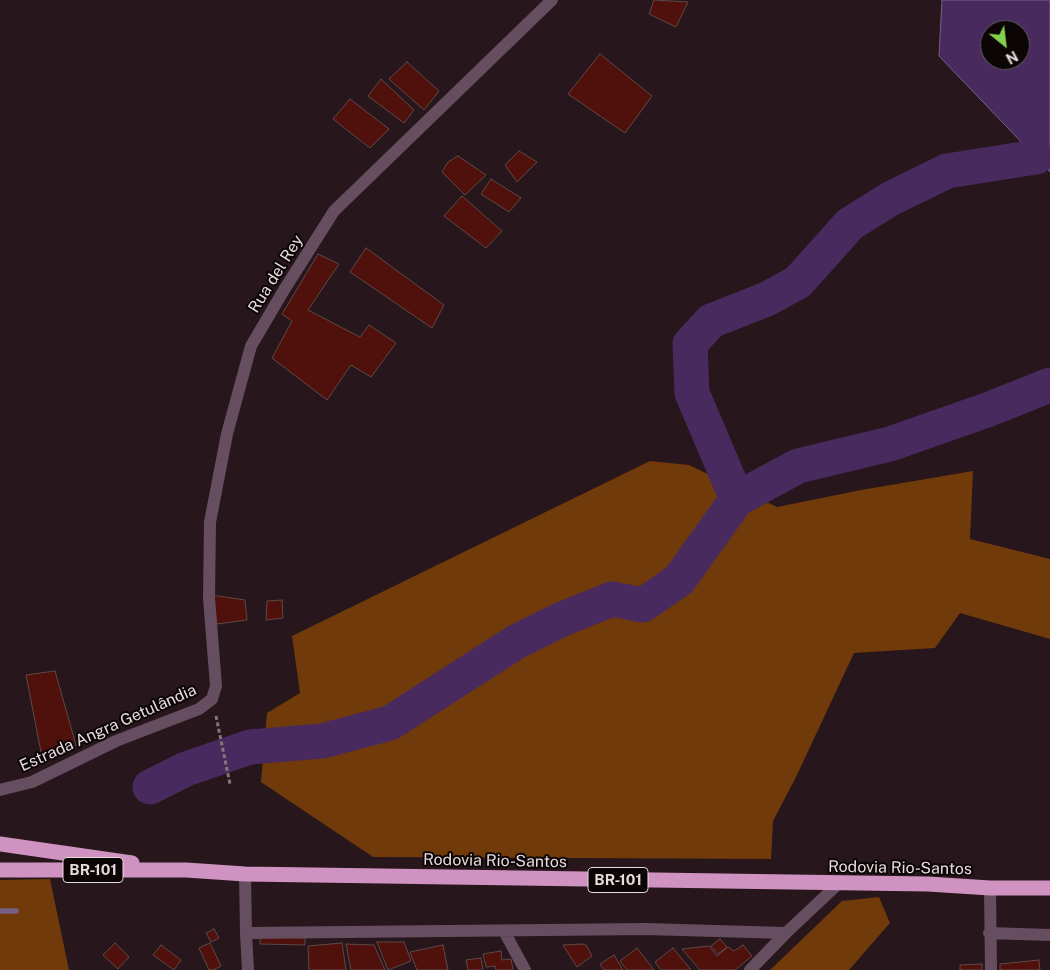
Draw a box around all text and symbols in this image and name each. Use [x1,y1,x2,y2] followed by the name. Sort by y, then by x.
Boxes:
[980,20,1030,70] north arrow
[1003,48,1020,67] text: N
[245,232,307,316] street label: Rua del Rey
[17,680,199,776] street label: Estrada Angra Getulândia
[423,850,567,872] street label: Rodovia Rio-Santos
[828,857,972,879] street label: Rodovia Rio-Santos
[63,858,123,882] road number: BR-101
[588,868,648,892] road number: BR-101

